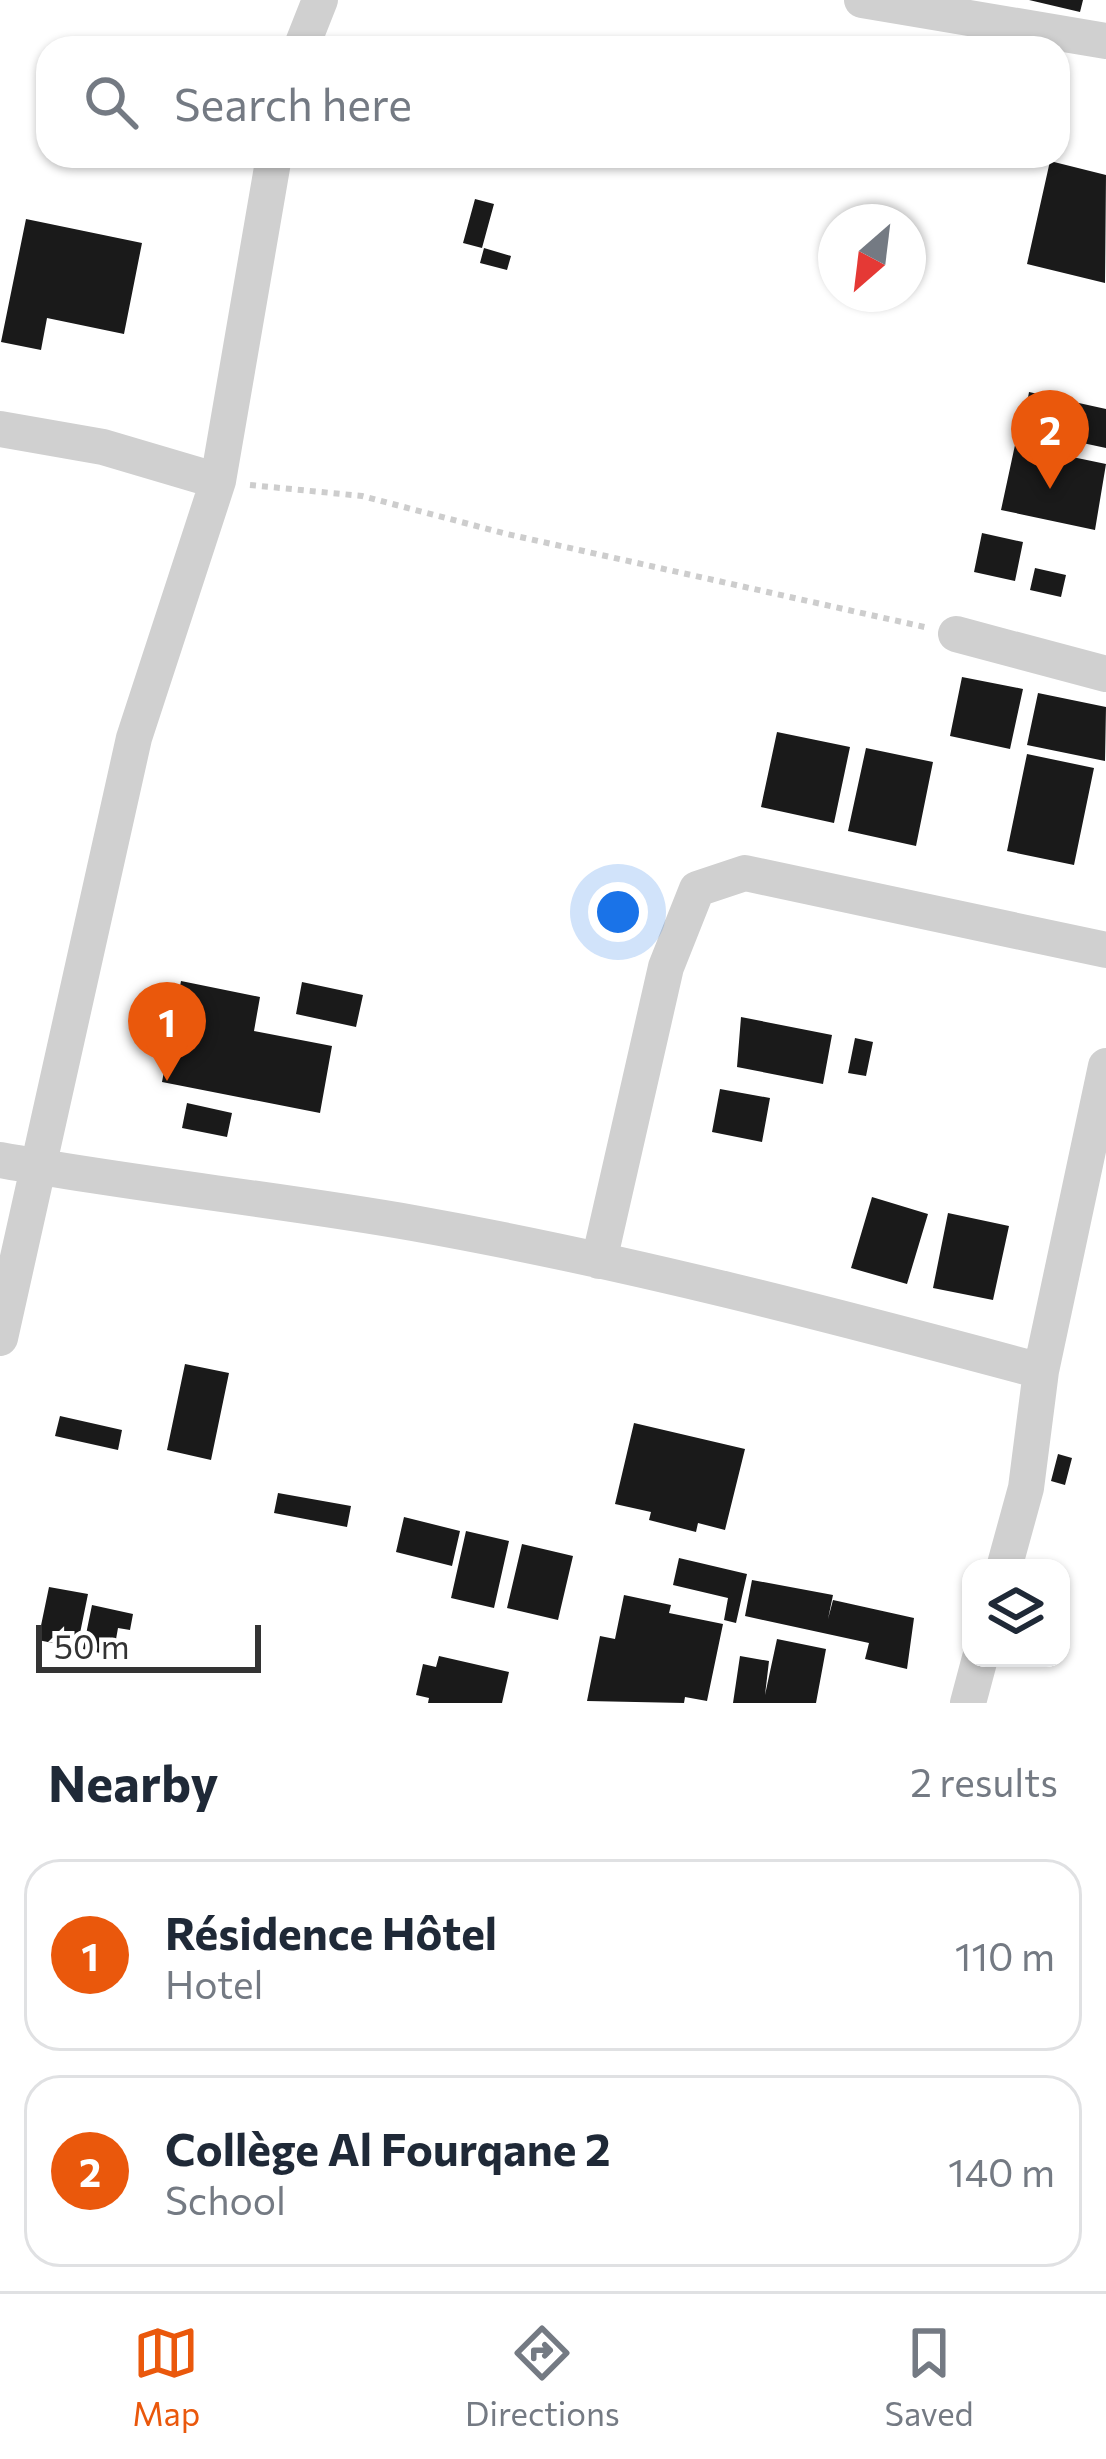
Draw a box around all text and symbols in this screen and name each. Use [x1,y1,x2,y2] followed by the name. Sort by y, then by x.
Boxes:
[36,36,1070,168] search box
[78,69,144,135] icon: search
[174,75,412,130] text: Search here
[818,204,926,312] north arrow
[1011,390,1089,489] pin: 2
[588,882,648,942] your location
[128,982,206,1081] pin: 1
[962,1559,1070,1667] map controls
[962,1559,1070,1667] button: layers
[36,1619,261,1672] scale bar
[54,1625,130,1666] text: 50 m
[48,1750,218,1813] text: Nearby
[910,1757,1058,1805] text: 2 results
[165,1904,497,1959] text: Résidence Hôtel
[81,1931,99,1979] text: 1
[955,1931,1055,1979] text: 110 m
[165,1959,263,2007] text: Hotel
[165,2120,611,2175] text: Collège Al Fourqane 2
[79,2147,101,2195] text: 2
[948,2147,1055,2195] text: 140 m
[165,2175,286,2223] text: School
[132,2320,200,2433] tab: Map
[465,2320,620,2433] tab: Directions
[885,2320,974,2433] tab: Saved

